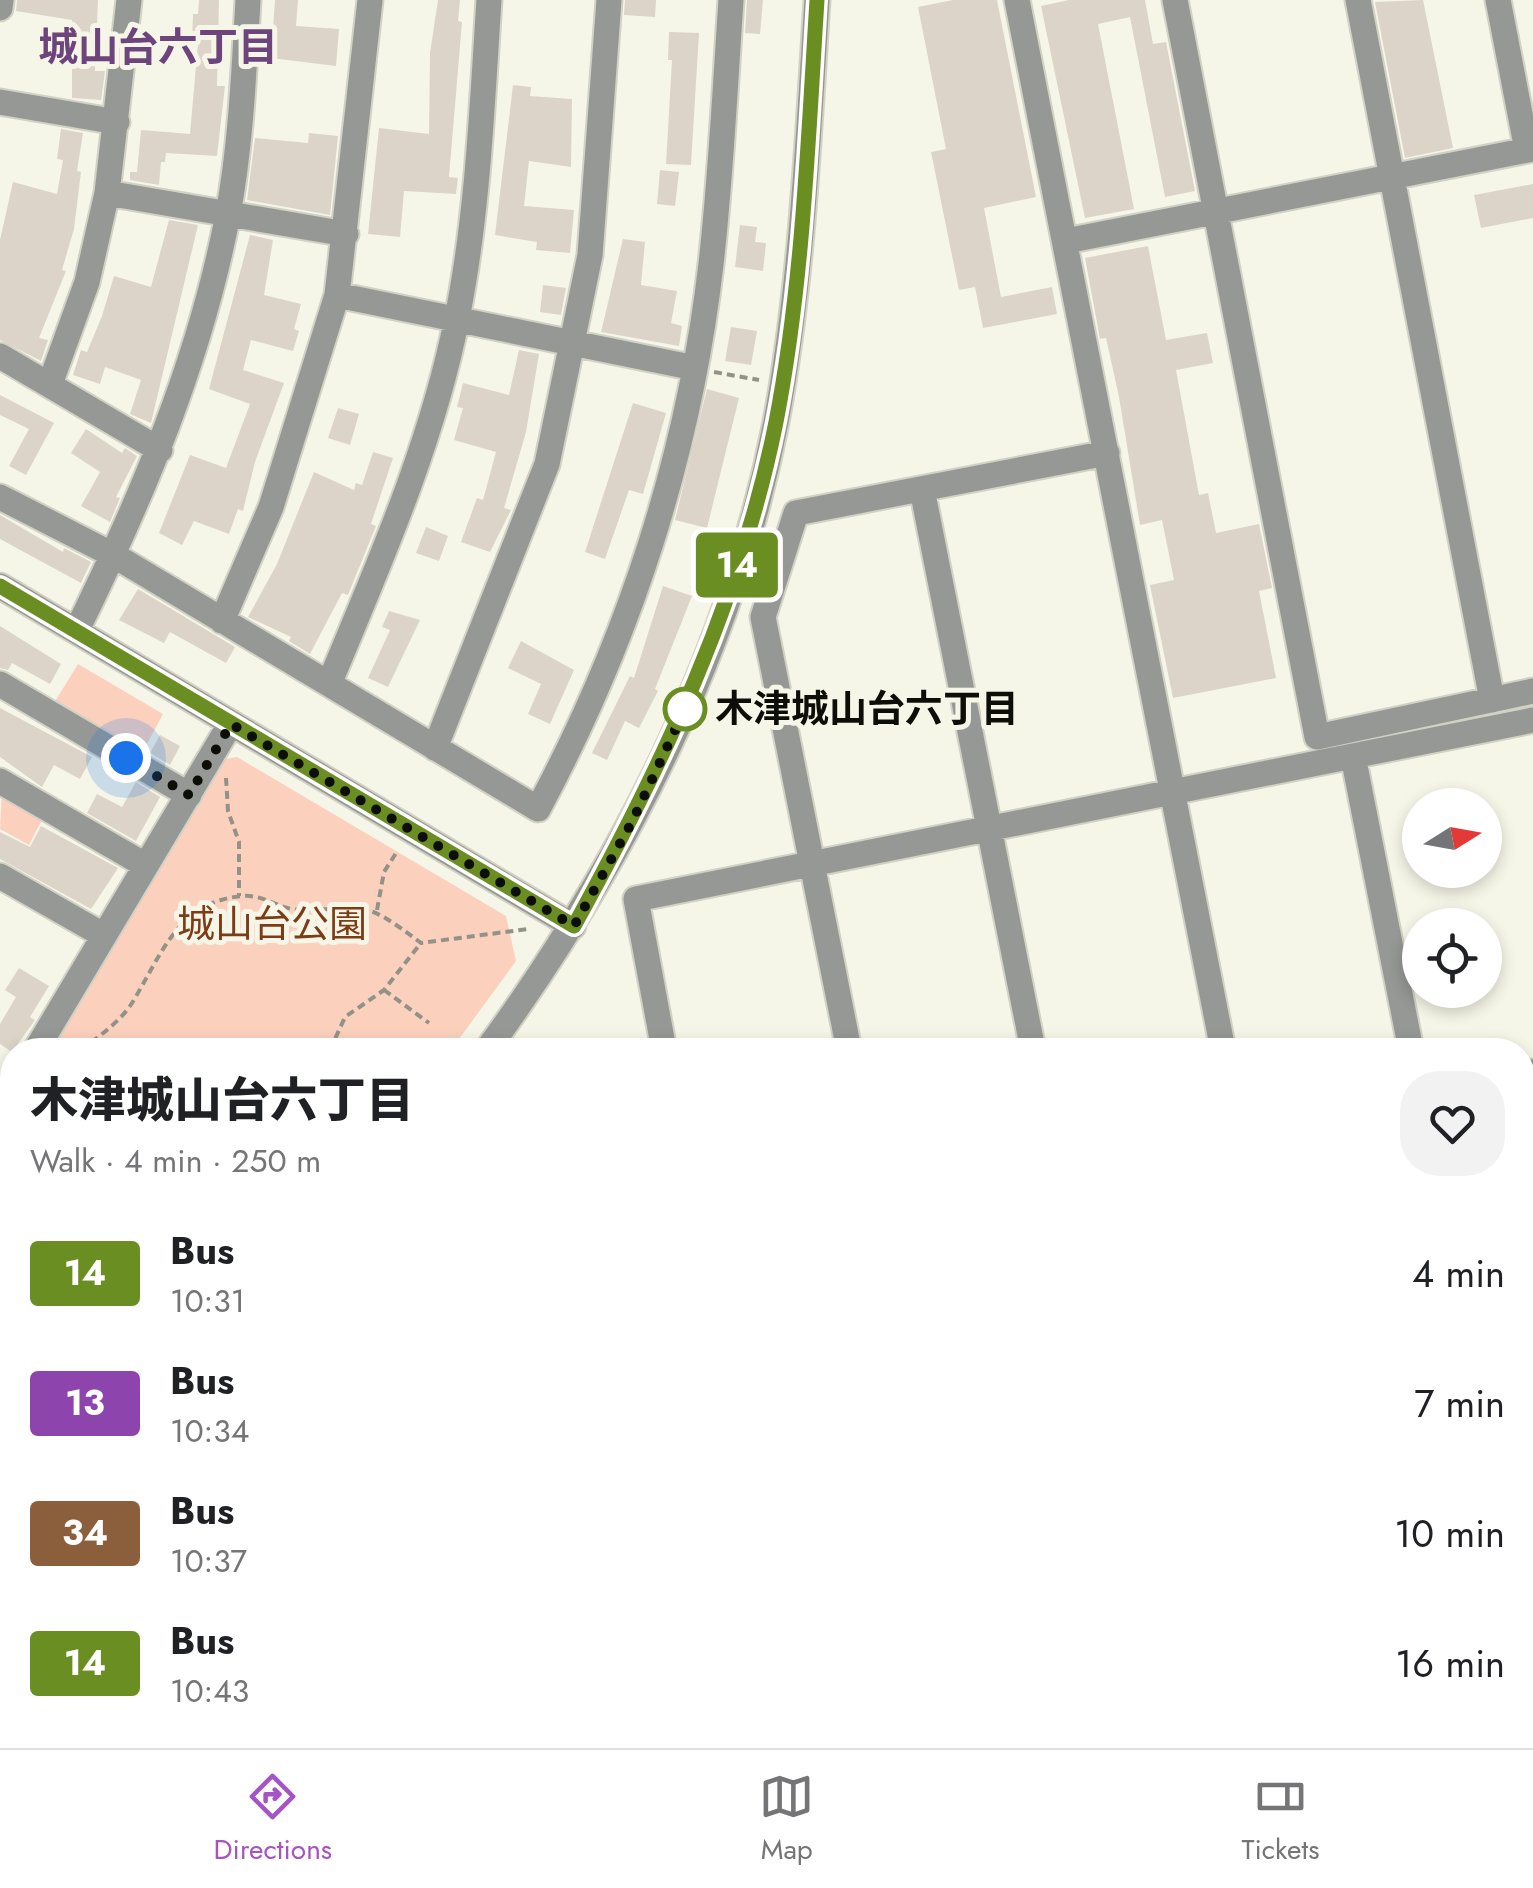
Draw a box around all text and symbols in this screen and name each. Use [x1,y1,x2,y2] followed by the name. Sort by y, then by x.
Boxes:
[38,18,278,76] district label: 城山台六丁目
[692,532,782,598] line badge: 14
[716,540,758,590] text: 14
[715,681,1019,736] place label: 木津城山台六丁目
[664,688,706,730] marker: 木津城山台六丁目
[101,733,151,783] your location
[1402,788,1502,888] north arrow
[1402,788,1502,1008] map controls
[177,896,367,951] park label: 城山台公園
[1402,908,1502,1008] button: locate
[30,1066,414,1135] text: 木津城山台六丁目
[1400,1071,1505,1176] button: heart
[30,1138,321,1184] text: Walk · 4 min · 250 m
[170,1223,234,1278] text: Bus
[1412,1246,1505,1301] text: 4 min
[64,1248,106,1298] text: 14
[170,1278,245,1324] text: 10:31
[170,1353,234,1408] text: Bus
[1414,1376,1505,1431] text: 7 min
[65,1378,105,1428] text: 13
[170,1408,249,1454] text: 10:34
[170,1483,234,1538] text: Bus
[1394,1506,1505,1561] text: 10 min
[62,1508,108,1558] text: 34
[170,1538,247,1584] text: 10:37
[170,1613,234,1668] text: Bus
[1395,1636,1505,1691] text: 16 min
[64,1638,106,1688] text: 14
[170,1668,249,1714] text: 10:43
[214,1769,332,1870] tab: Directions
[759,1769,814,1870] tab: Map
[1241,1769,1319,1870] tab: Tickets

